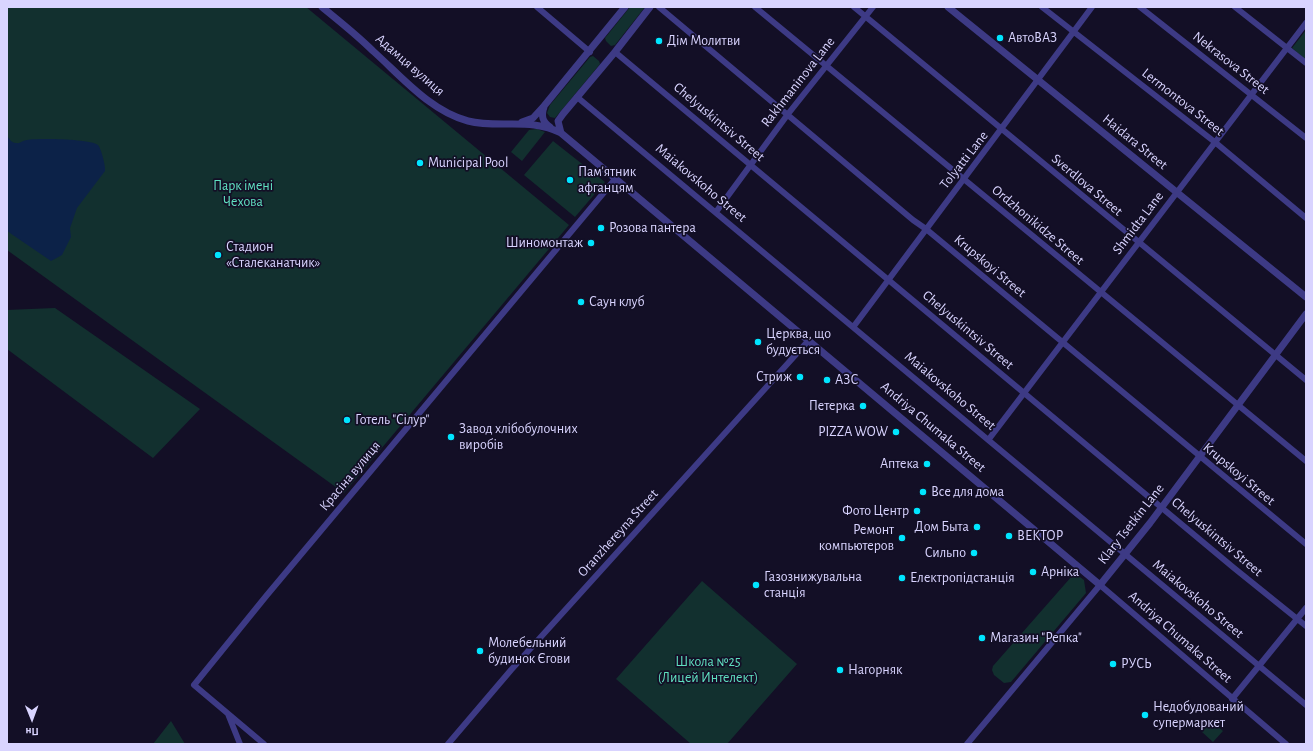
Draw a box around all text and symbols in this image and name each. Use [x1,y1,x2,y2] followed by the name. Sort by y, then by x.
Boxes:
[1189,28,1273,98] street label: Nekrasova Street
[372,30,448,100] street label: Адамця вулиця
[1008,30,1057,46] place label: АвтоВАЗ
[667,33,740,49] place label: Дім Молитви
[995,33,1005,43] marker: АвтоВАЗ
[758,34,838,130] street label: Rakhmaninova Lane
[654,36,664,46] marker: Дім Молитви
[1138,65,1228,139] street label: Lermontova Street
[670,79,768,165] street label: Chelyuskintsiv Street
[1099,111,1171,173] street label: Haidara Street
[936,128,992,192] street label: Tolyatti Lane
[652,140,750,226] street label: Maiakovskoho Street
[1048,150,1126,220] street label: Sverdlova Street
[428,155,508,171] place label: Municipal Pool
[415,158,425,168] marker: Municipal Pool
[578,164,636,196] place label: Пам'ятник афганцям
[565,175,575,185] marker: Пам'ятник афганцям
[213,178,273,210] park label: Парк імені Чехова
[988,181,1088,269] street label: Ordzhonikidze Street
[1109,188,1167,258] street label: Shmidta Lane
[609,220,696,236] place label: Розова пантера
[596,223,606,233] marker: Розова пантера
[951,231,1029,301] street label: Krupskoyi Street
[506,235,583,251] place label: Шиномонтаж
[586,238,596,248] marker: Шиномонтаж
[226,239,320,272] place label: Стадион «Сталеканатчик»
[213,250,223,260] marker: Стадион «Сталеканатчик»
[919,287,1017,373] street label: Chelyuskintsiv Street
[589,294,645,310] place label: Саун клуб
[576,297,586,307] marker: Саун клуб
[766,326,831,358] place label: Церква, що будується
[753,337,763,347] marker: Церква, що будується
[901,348,999,434] street label: Maiakovskoho Street
[756,369,792,385] place label: Стриж
[795,372,805,382] marker: Стриж
[835,372,858,388] place label: АЗС
[822,375,832,385] marker: АЗС
[877,378,989,476] street label: Andriya Chumaka Street
[809,398,855,414] place label: Петерка
[858,401,868,411] marker: Петерка
[355,412,430,428] place label: Готель "Сілур"
[342,415,352,425] marker: Готель "Сілур"
[459,421,578,454] place label: Завод хлібобулочних виробів
[818,424,888,440] place label: PIZZA WOW
[891,427,901,437] marker: PIZZA WOW
[446,432,456,442] marker: Завод хлібобулочних виробів
[316,438,384,514] street label: Красіна вулиця
[1200,439,1278,509] street label: Krupskoyi Street
[880,456,919,472] place label: Аптека
[922,459,932,469] marker: Аптека
[1094,480,1168,568] street label: Klary Tsetkin Lane
[931,484,1004,500] place label: Все для дома
[574,486,662,580] street label: Oranzhereyna Street
[918,487,928,497] marker: Все для дома
[1168,494,1266,580] street label: Chelyuskintsiv Street
[842,503,909,519] place label: Фото Центр
[912,506,922,516] marker: Фото Центр
[915,519,969,535] place label: Дом Быта
[819,522,894,554] place label: Ремонт компьютеров
[972,522,982,532] marker: Дом Быта
[1017,528,1063,544] place label: ВЕКТОР
[1004,531,1014,541] marker: ВЕКТОР
[897,533,907,543] marker: Ремонт компьютеров
[925,545,966,561] place label: Сильпо
[969,548,979,558] marker: Сильпо
[1149,556,1247,642] street label: Maiakovskoho Street
[1041,564,1079,580] place label: Арніка
[1028,567,1038,577] marker: Арніка
[764,569,862,602] place label: Газознижувальна станція
[910,570,1015,586] place label: Електропідстанція
[897,573,907,583] marker: Електропідстанція
[751,580,761,590] marker: Газознижувальна станція
[1125,587,1235,687] street label: Andriya Chumaka Street
[990,630,1082,646] place label: Магазин "Репка"
[977,633,987,643] marker: Магазин "Репка"
[488,635,570,668] place label: Молебельний будинок Єгови
[475,646,485,656] marker: Молебельний будинок Єгови
[658,654,758,686] park label: Школа №25 (Лицей Интелект)
[1121,656,1152,672] place label: РУСЬ
[1108,659,1118,669] marker: РУСЬ
[848,662,902,678] place label: Нагорняк
[835,665,845,675] marker: Нагорняк
[12,699,52,739] north arrow
[1153,699,1244,732] place label: Недобудований супермаркет
[1140,710,1150,720] marker: Недобудований супермаркет
[25,726,39,737] text: Пн

